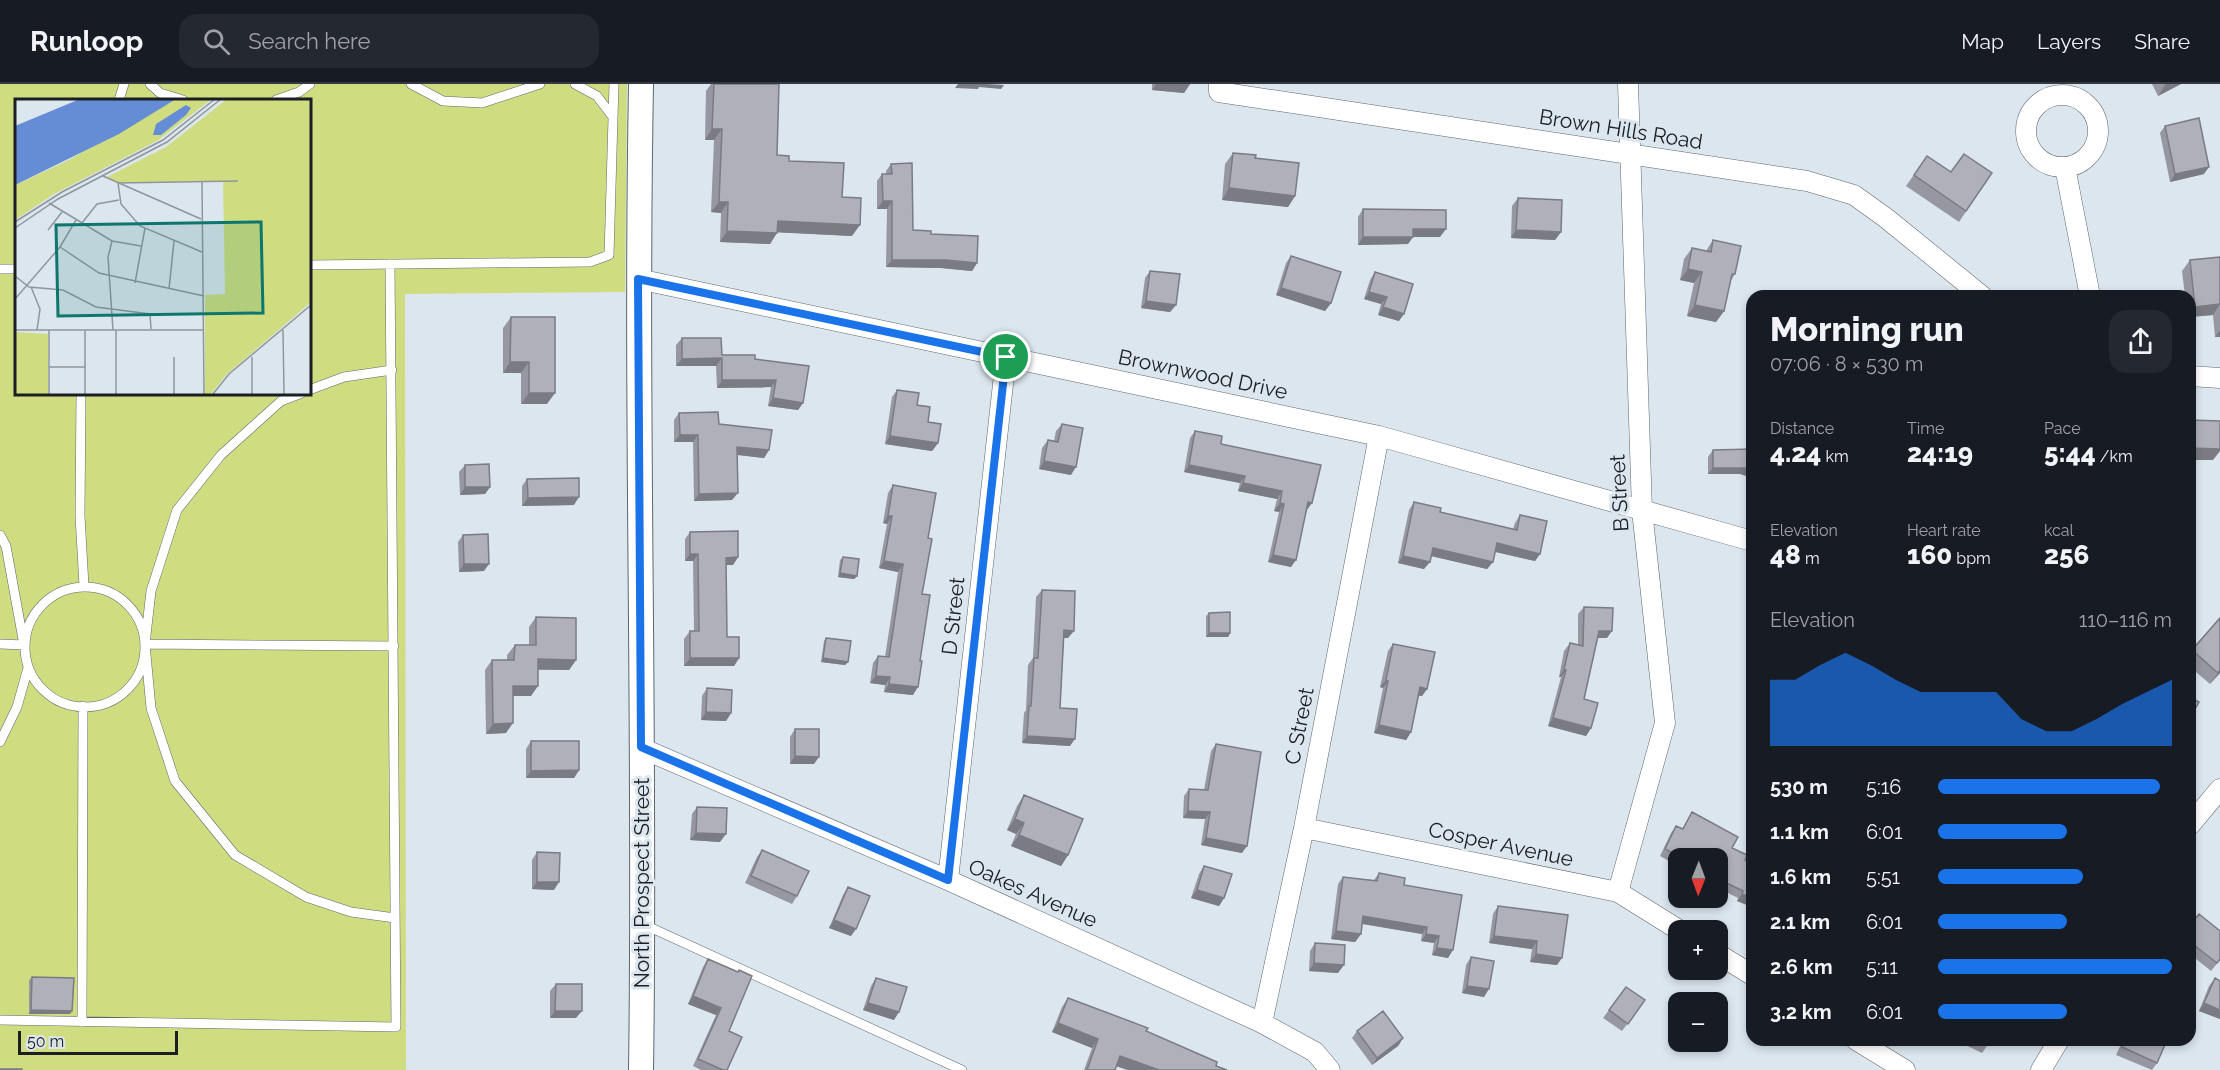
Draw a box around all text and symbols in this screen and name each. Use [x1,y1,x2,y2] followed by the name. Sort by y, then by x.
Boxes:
[179,14,599,68] search box
[30,25,143,58] text: Runloop
[200,25,233,58] icon: search
[248,28,370,54] text: Search here
[1961,29,2004,54] text: Map
[2037,29,2101,54] text: Layers
[2134,29,2190,54] text: Share
[15,99,310,394] inset map
[1537,104,1705,154] street label: Brown Hills Road
[1770,310,1964,349] text: Morning run
[2109,310,2172,373] button: share
[980,331,1031,382] pin
[989,340,1022,373] icon: arrive
[1116,344,1290,404] street label: Brownwood Drive
[1770,352,1923,376] text: 07:06 · 8 × 530 m
[1770,419,1834,438] text: Distance
[1907,419,1944,438] text: Time
[2044,419,2081,438] text: Pace
[1770,438,1821,468] text: 4.24
[1907,438,1973,468] text: 24:19
[2044,438,2096,468] text: 5:44
[1821,447,1849,466] text: km
[2096,447,2133,466] text: /km
[1604,454,1634,532] street label: B Street
[1770,521,1838,540] text: Elevation
[1907,521,1981,540] text: Heart rate
[2044,521,2074,540] text: kcal
[1770,540,1801,570] text: 48
[1907,540,1952,570] text: 160
[2044,540,2089,570] text: 256
[1801,549,1820,568] text: m
[1952,549,1991,568] text: bpm
[936,576,970,656] street label: D Street
[1770,608,1855,632] text: Elevation
[2079,608,2172,632] text: 110–116 m
[1279,685,1319,767] street label: C Street
[1770,775,1828,799] text: 530 m
[1866,775,1901,799] text: 5:16
[629,778,654,988] street label: North Prospect Street
[1426,816,1576,872] street label: Cosper Avenue
[1770,820,1829,844] text: 1.1 km
[1866,820,1903,844] text: 6:01
[1668,848,1728,908] north arrow
[1668,848,1728,1052] map controls
[965,853,1101,933] street label: Oakes Avenue
[1770,865,1831,889] text: 1.6 km
[1866,865,1900,889] text: 5:51
[1770,910,1830,934] text: 2.1 km
[1866,910,1903,934] text: 6:01
[1668,920,1728,980] button: +
[1770,955,1833,979] text: 2.6 km
[1866,955,1898,979] text: 5:11
[1668,992,1728,1052] button: −
[1770,1000,1832,1024] text: 3.2 km
[1866,1000,1903,1024] text: 6:01
[18,1028,178,1056] scale bar
[27,1032,64,1051] text: 50 m

